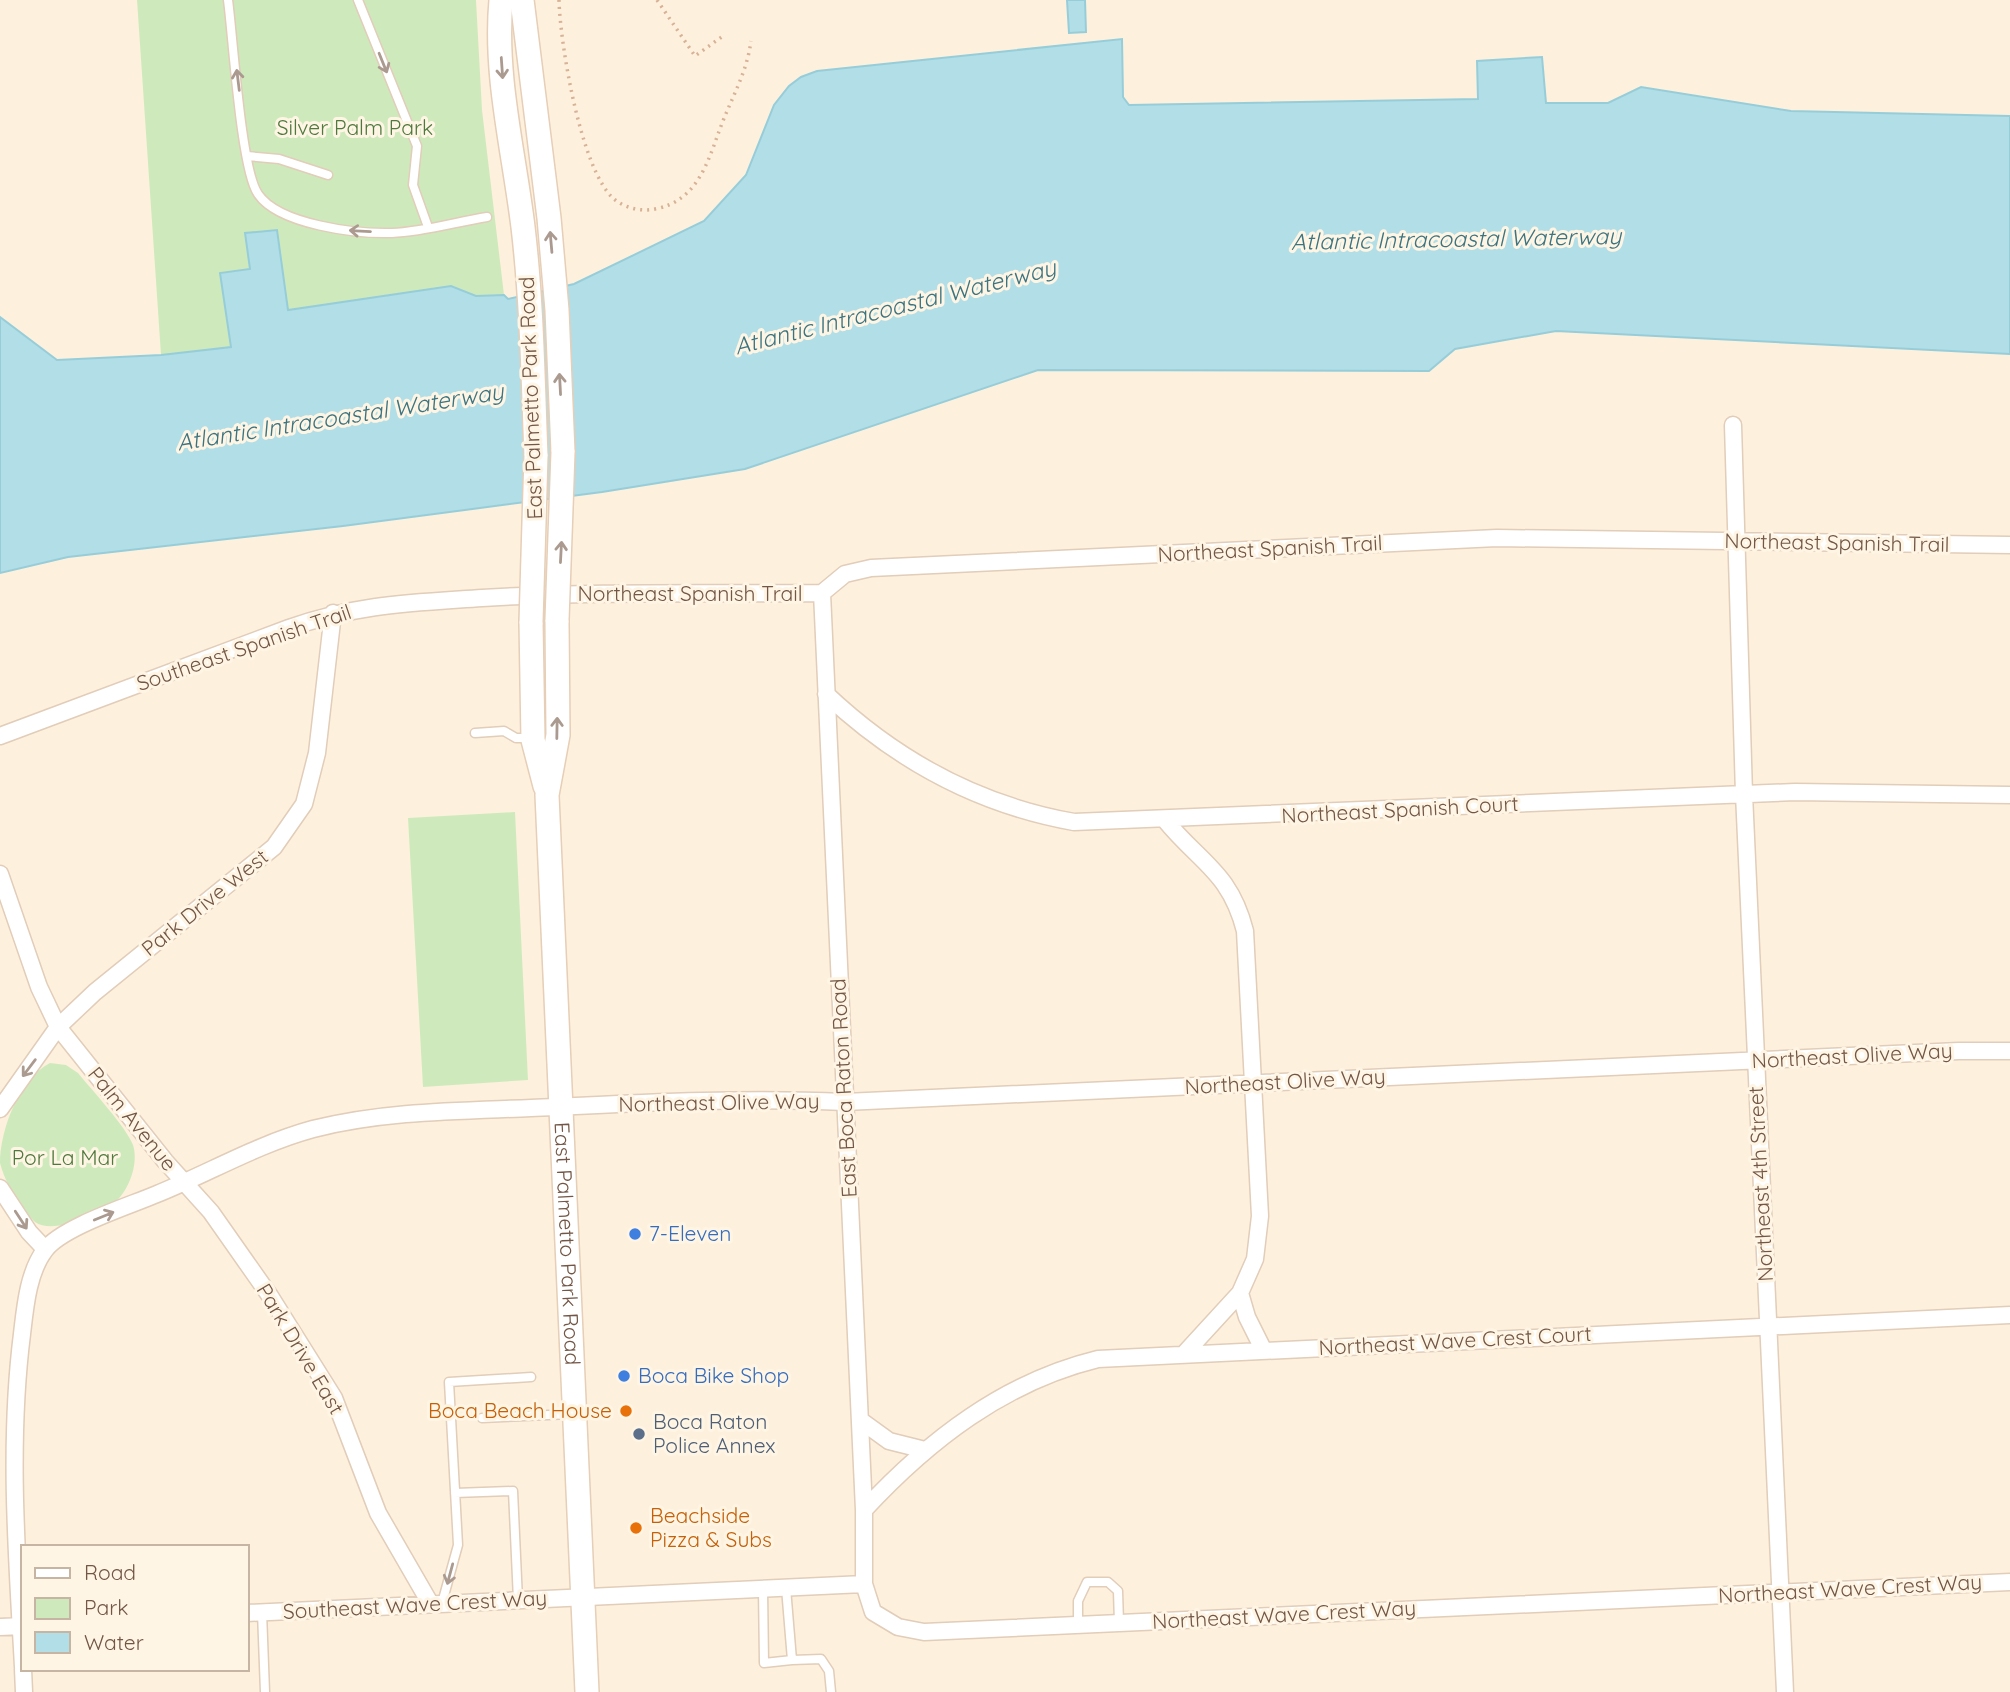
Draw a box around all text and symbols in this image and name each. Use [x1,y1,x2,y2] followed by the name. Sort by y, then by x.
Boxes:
[378,52,391,74] one-way arrow
[496,56,509,79] one-way arrow
[232,70,245,92] one-way arrow
[277,114,433,140] park label: Silver Palm Park
[1291,221,1623,256] water label: Atlantic Intracoastal Waterway
[349,225,372,238] one-way arrow
[544,231,557,253] one-way arrow
[731,252,1060,361] water label: Atlantic Intracoastal Waterway
[513,276,547,520] street label: East Palmetto Park Road
[554,373,567,396] one-way arrow
[175,376,507,457] water label: Atlantic Intracoastal Waterway
[1724,527,1950,557] street label: Northeast Spanish Trail
[1157,529,1383,567] street label: Northeast Spanish Trail
[555,541,568,563] one-way arrow
[577,580,803,606] street label: Northeast Spanish Trail
[133,598,355,696] street label: Southeast Spanish Trail
[550,717,564,740] one-way arrow
[1281,790,1519,828] street label: Northeast Spanish Court
[136,843,273,961] street label: Park Drive West
[824,978,862,1198] street label: East Boca Raton Road
[1751,1037,1953,1073] street label: Northeast Olive Way
[21,1058,36,1076] one-way arrow
[83,1061,183,1176] street label: Palm Avenue
[1184,1063,1386,1099] street label: Northeast Olive Way
[1742,1086,1778,1282] street label: Northeast 4th Street
[618,1087,820,1117] street label: Northeast Olive Way
[550,1121,586,1366] street label: East Palmetto Park Road
[12,1144,118,1170] park label: Por La Mar
[93,1208,114,1221] one-way arrow
[14,1209,28,1229] one-way arrow
[649,1220,731,1246] place label: 7-Eleven
[627,1226,643,1242] marker: 7-Eleven
[252,1278,350,1419] street label: Park Drive East
[1318,1320,1592,1360] street label: Northeast Wave Crest Court
[638,1362,789,1388] place label: Boca Bike Shop
[616,1368,632,1384] marker: Boca Bike Shop
[428,1397,612,1423] place label: Boca Beach House
[618,1403,634,1419] marker: Boca Beach House
[653,1408,776,1458] place label: Boca Raton Police Annex
[631,1426,647,1442] marker: Boca Raton Police Annex
[650,1502,772,1552] place label: Beachside Pizza & Subs
[628,1520,644,1536] marker: Beachside Pizza & Subs
[21,1545,248,1671] legend
[84,1559,136,1585] text: Road
[443,1562,456,1585] one-way arrow
[1717,1568,1983,1608] street label: Northeast Wave Crest Way
[282,1584,548,1624] street label: Southeast Wave Crest Way
[84,1594,128,1620] text: Park
[1151,1594,1417,1634] street label: Northeast Wave Crest Way
[84,1629,144,1655] text: Water

